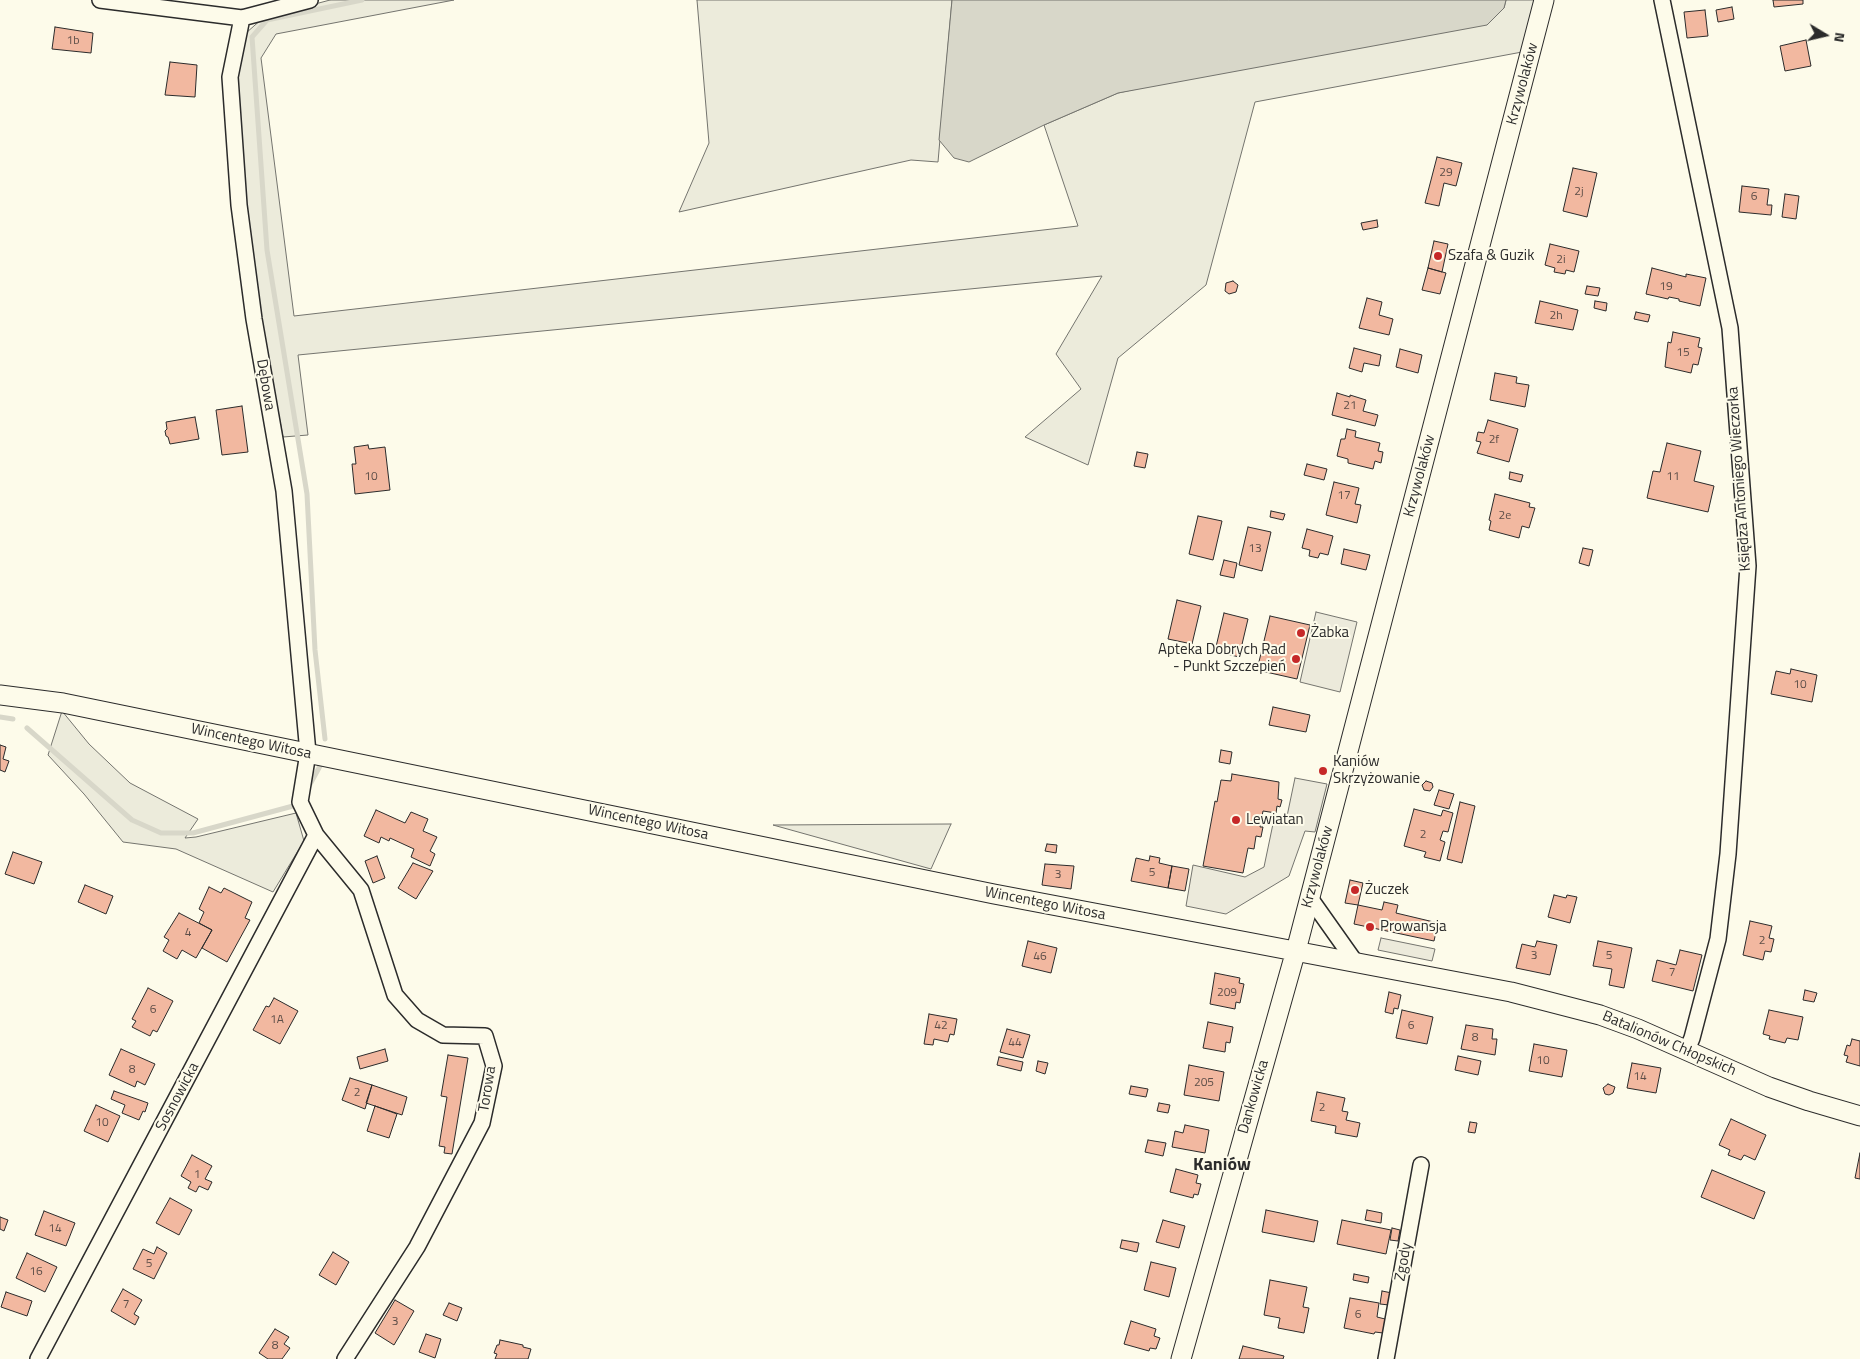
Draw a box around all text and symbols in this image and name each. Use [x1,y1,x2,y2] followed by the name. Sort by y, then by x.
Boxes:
[1800,10,1850,60] north arrow
[1829,31,1851,44] text: N
[66,34,80,48] house number: 1b
[1503,41,1543,127] street label: Krzywolaków
[1439,166,1453,180] house number: 29
[1574,185,1584,199] house number: 2j
[1751,190,1757,204] house number: 6
[1448,247,1534,265] place label: Szafa & Guzik
[1432,250,1444,262] marker: Szafa & Guzik
[1556,253,1566,267] house number: 2i
[1659,280,1673,294] house number: 19
[1549,309,1563,323] house number: 2h
[1676,346,1690,360] house number: 15
[252,358,278,412] street label: Dębowa
[1725,386,1755,572] street label: Księdza Antoniego Wieczorka
[1343,399,1357,413] house number: 21
[1400,433,1440,519] street label: Krzywolaków
[1489,433,1499,447] house number: 2f
[364,470,378,484] house number: 10
[1666,470,1680,484] house number: 11
[1337,489,1351,503] house number: 17
[1499,509,1511,523] house number: 2e
[1248,542,1262,556] house number: 13
[1311,624,1349,642] place label: Żabka
[1295,627,1307,639] marker: Żabka
[1158,641,1286,676] place label: Apteka Dobrych Rad - Punkt Szczepień
[1290,653,1302,665] marker: Apteka Dobrych Rad - Punkt Szczepień
[1793,678,1807,692] house number: 10
[189,720,313,764] street label: Wincentego Witosa
[1333,753,1420,788] place label: Kaniów Skrzyżowanie
[1317,765,1329,777] marker: Kaniów Skrzyżowanie
[586,801,710,845] street label: Wincentego Witosa
[1246,811,1304,829] place label: Lewiatan
[1230,814,1242,826] marker: Lewiatan
[1298,824,1338,910] street label: Krzywolaków
[1420,828,1426,842] house number: 2
[1149,866,1155,880] house number: 5
[1055,868,1061,882] house number: 3
[1365,881,1409,899] place label: Żuczek
[983,883,1107,925] street label: Wincentego Witosa
[1349,884,1361,896] marker: Żuczek
[1380,918,1446,936] place label: Prowansja
[1364,921,1376,933] marker: Prowansja
[185,926,191,940] house number: 4
[1759,934,1765,948] house number: 2
[1531,949,1537,963] house number: 3
[1606,949,1612,963] house number: 5
[1033,950,1047,964] house number: 46
[1669,966,1675,980] house number: 7
[1217,986,1237,1000] house number: 209
[150,1003,156,1017] house number: 6
[1599,1008,1739,1080] street label: Batalionów Chłopskich
[270,1013,284,1027] house number: 1A
[934,1019,948,1033] house number: 42
[1408,1019,1414,1033] house number: 6
[1472,1031,1478,1045] house number: 8
[1008,1036,1022,1050] house number: 44
[1536,1054,1550,1068] house number: 10
[1235,1058,1273,1136] street label: Dankowicka
[152,1060,204,1134] street label: Sosnowicka
[129,1063,135,1077] house number: 8
[475,1065,501,1113] street label: Torowa
[1633,1070,1647,1084] house number: 14
[1194,1076,1214,1090] house number: 205
[354,1086,360,1100] house number: 2
[1319,1101,1325,1115] house number: 2
[95,1116,109,1130] house number: 10
[1193,1155,1251,1177] district label: Kaniów
[194,1168,200,1182] house number: 1
[48,1222,62,1236] house number: 14
[1392,1241,1416,1283] street label: Zgody
[146,1257,152,1271] house number: 5
[29,1265,43,1279] house number: 16
[123,1298,129,1312] house number: 7
[1355,1308,1361,1322] house number: 6
[392,1315,398,1329] house number: 3
[272,1339,278,1353] house number: 8

